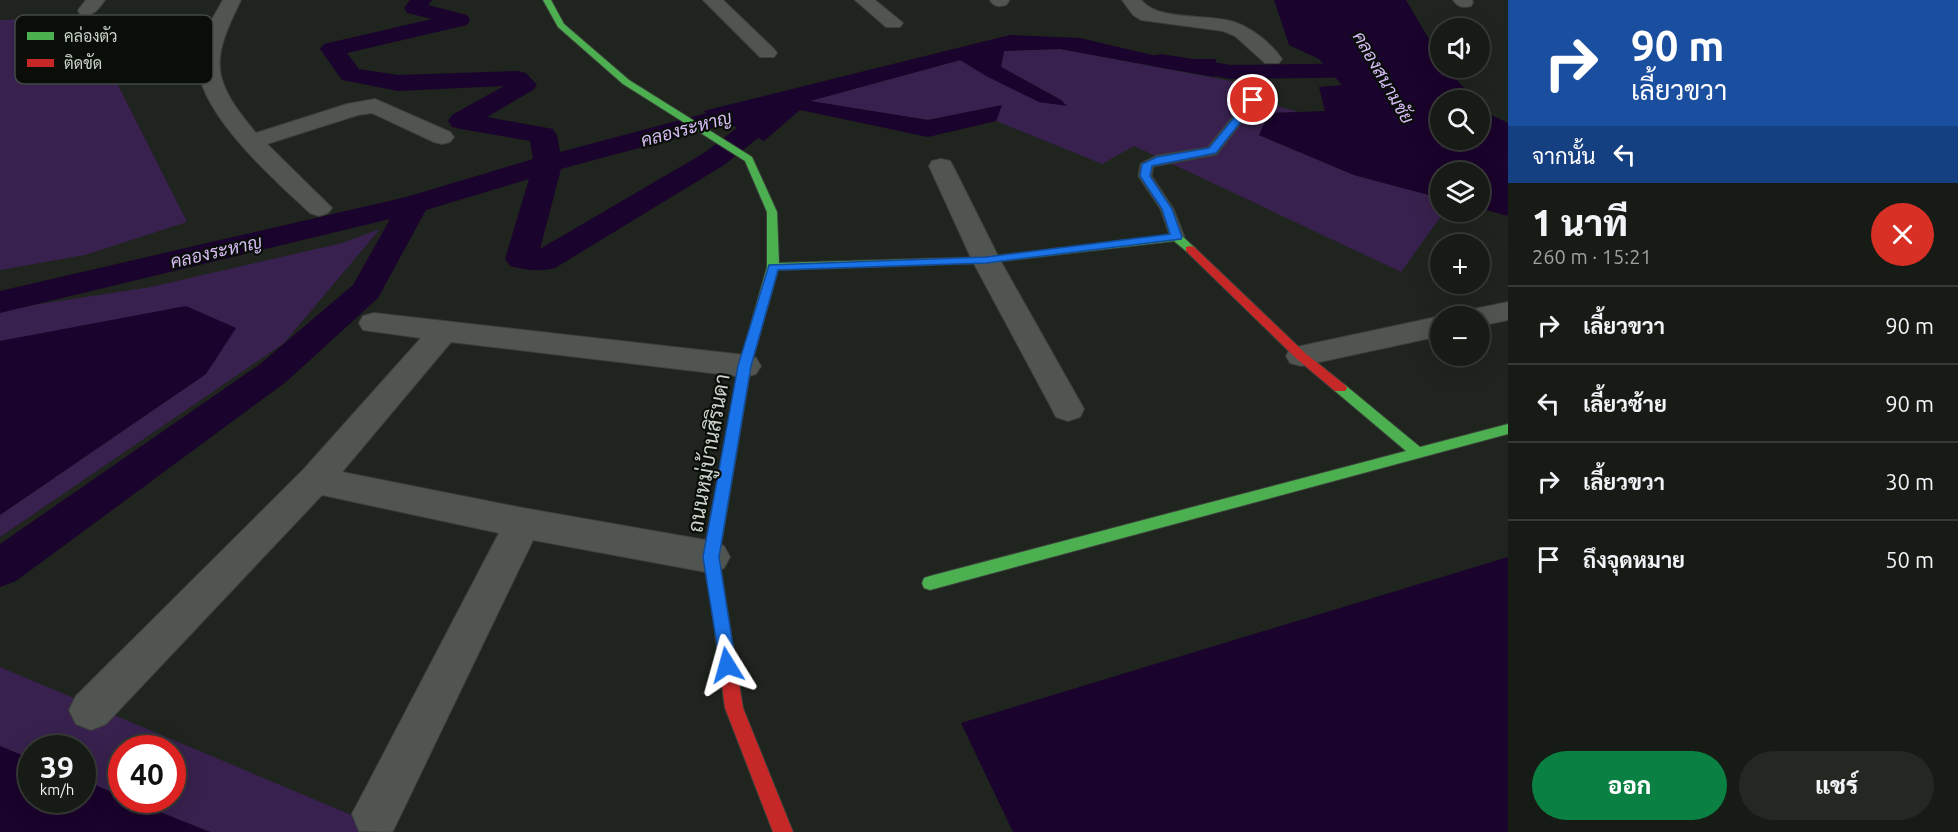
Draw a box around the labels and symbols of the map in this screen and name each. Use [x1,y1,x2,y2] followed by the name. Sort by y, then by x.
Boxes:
[15,15,213,84] legend
[64,26,118,45] text: คล่องตัว
[1350,27,1418,127] water label: คลองสนามชัย
[64,53,102,72] text: ติดขัด
[1227,74,1278,125] pin
[638,106,734,152] water label: คลองระหาญ
[168,231,264,273] water label: คลองระหาญ
[682,372,738,535] street label: ถนนหมู่บ้านสิรินดา
[695,633,759,697] position arrow
[108,735,186,813] speed limit sign: 40

